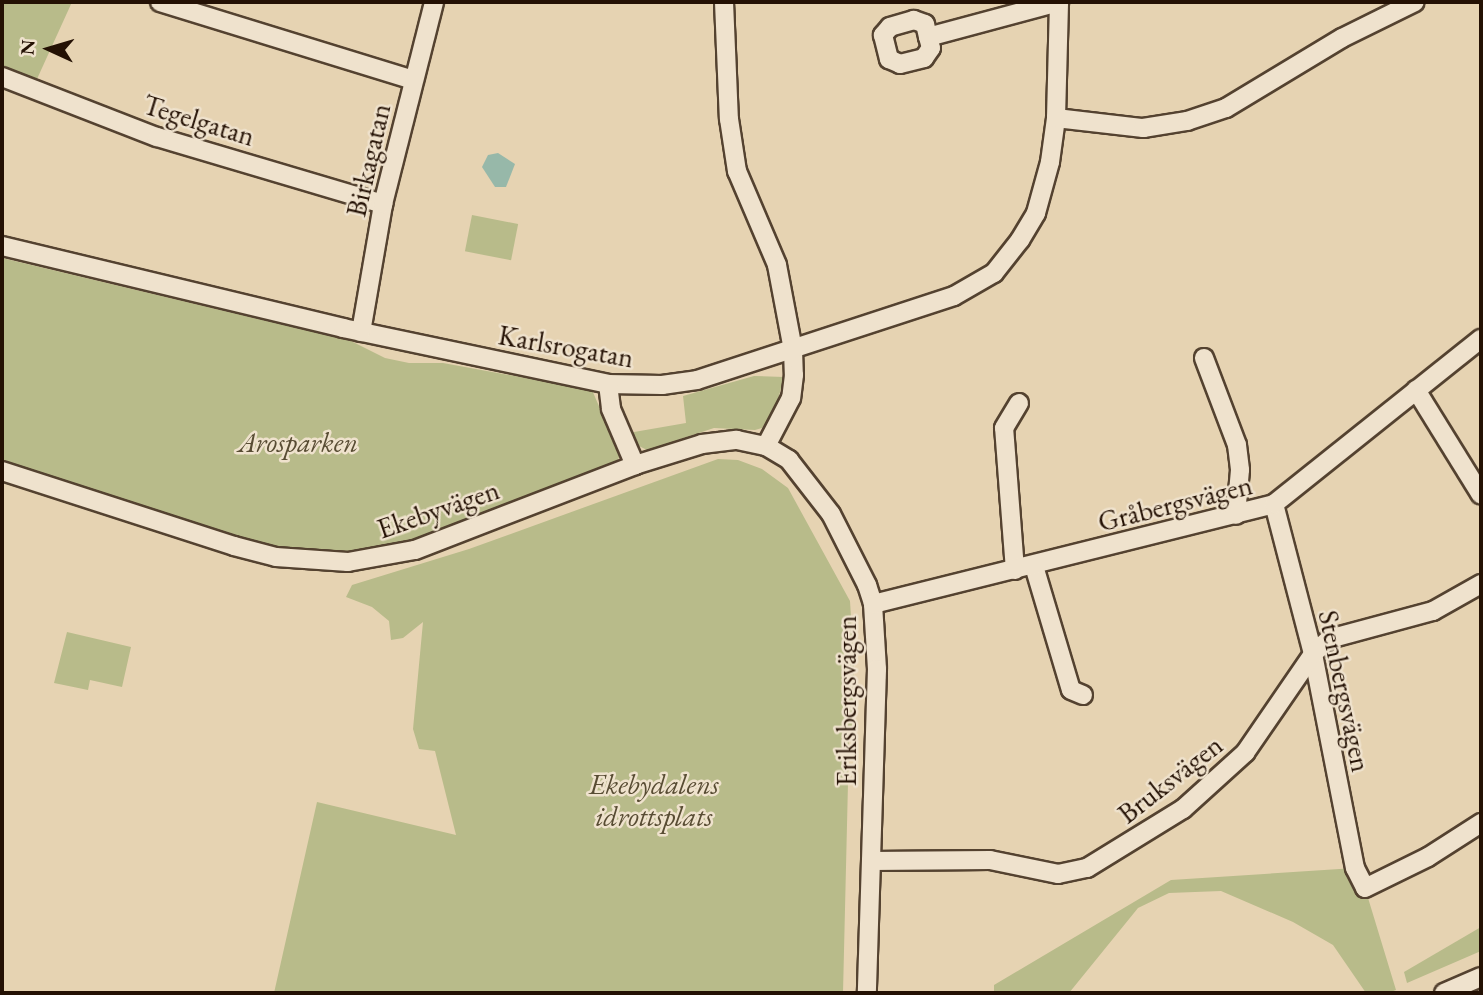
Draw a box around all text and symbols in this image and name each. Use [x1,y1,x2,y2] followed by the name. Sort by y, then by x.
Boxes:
[14,14,84,84] north arrow
[15,39,41,56] text: N
[139,87,259,153] street label: Tegelgatan
[339,100,397,220] street label: Birkagatan
[496,318,636,374] street label: Karlsrogatan
[238,425,358,459] park label: Arosparken
[1094,468,1256,538] street label: Gråbergsvägen
[373,472,503,546] street label: Ekebyvägen
[1311,607,1379,775] street label: Stenbergsvägen
[829,616,863,786] street label: Eriksbergsvägen
[1111,728,1229,830] street label: Bruksvägen
[589,767,719,833] park label: Ekebydalens idrottsplats

